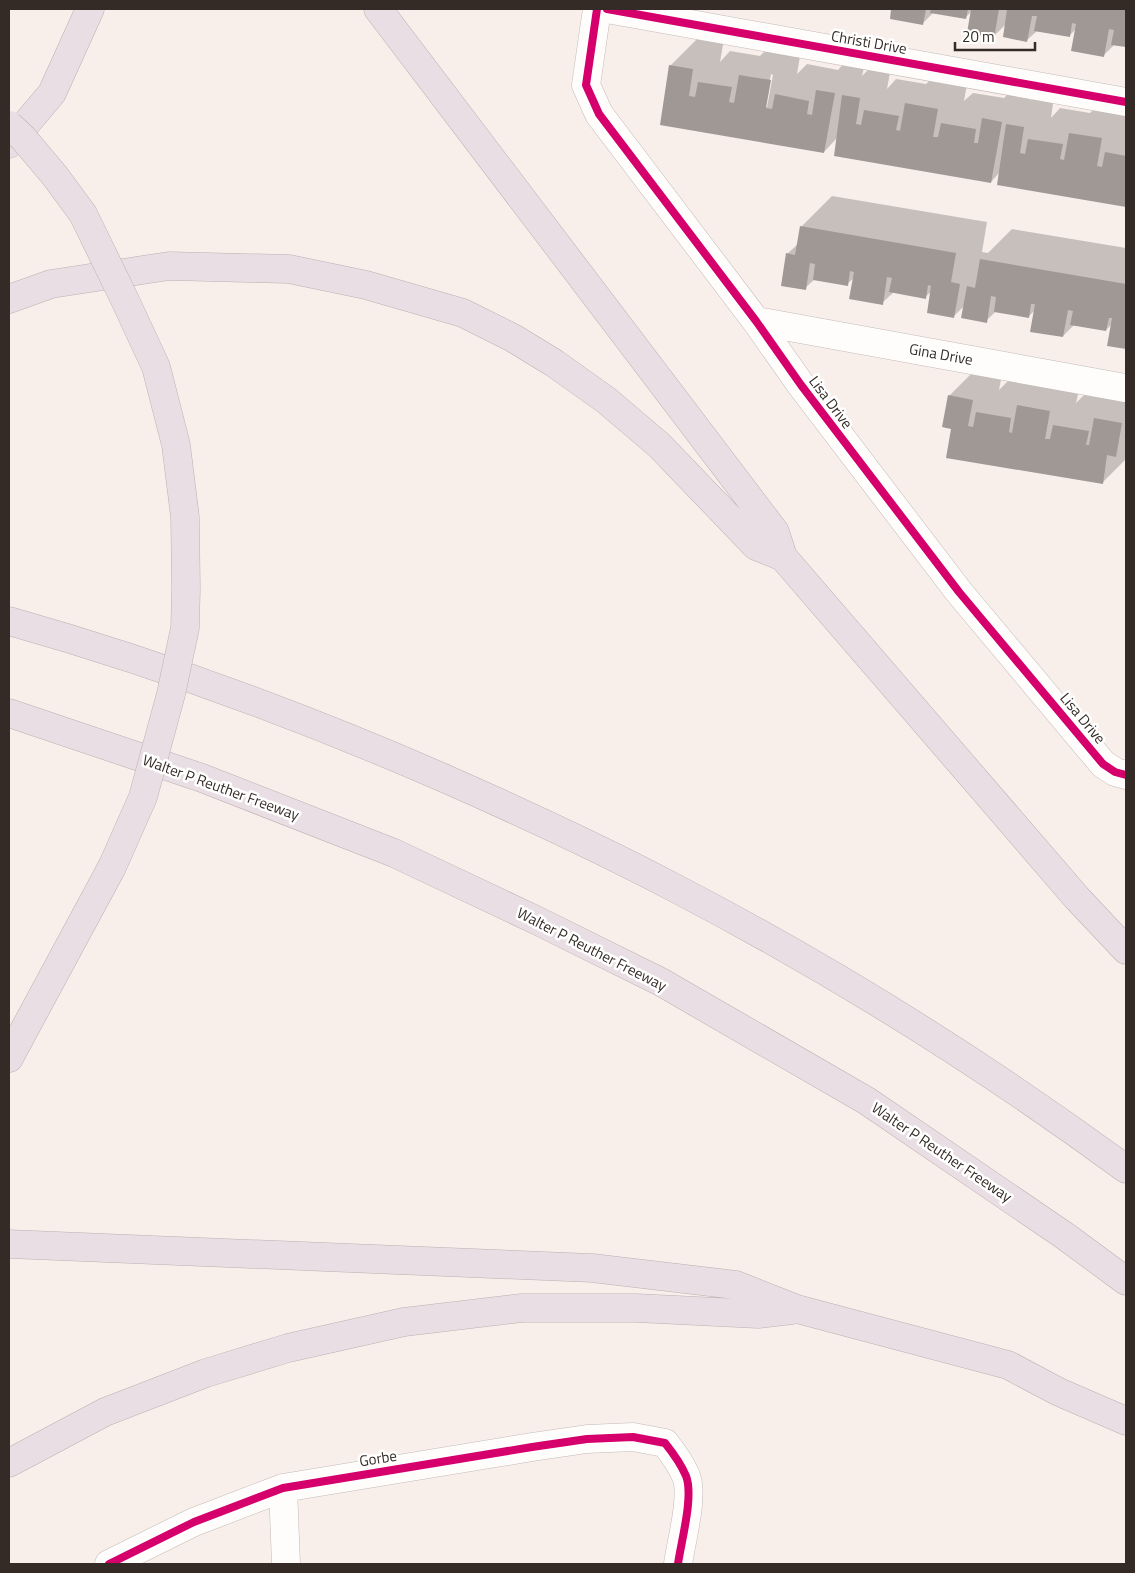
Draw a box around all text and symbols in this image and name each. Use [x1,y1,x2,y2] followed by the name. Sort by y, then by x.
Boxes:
[955,20,1035,52] scale bar
[829,24,909,60] street label: Christi Drive
[962,25,995,48] text: 20 m
[907,337,975,371] street label: Gina Drive
[803,371,859,433] street label: Lisa Drive
[1055,687,1111,749] street label: Lisa Drive
[139,748,303,826] street label: Walter P Reuther Freeway
[513,901,671,997] street label: Walter P Reuther Freeway
[867,1096,1017,1208] street label: Walter P Reuther Freeway
[358,1444,398,1472] street label: Gorbe

